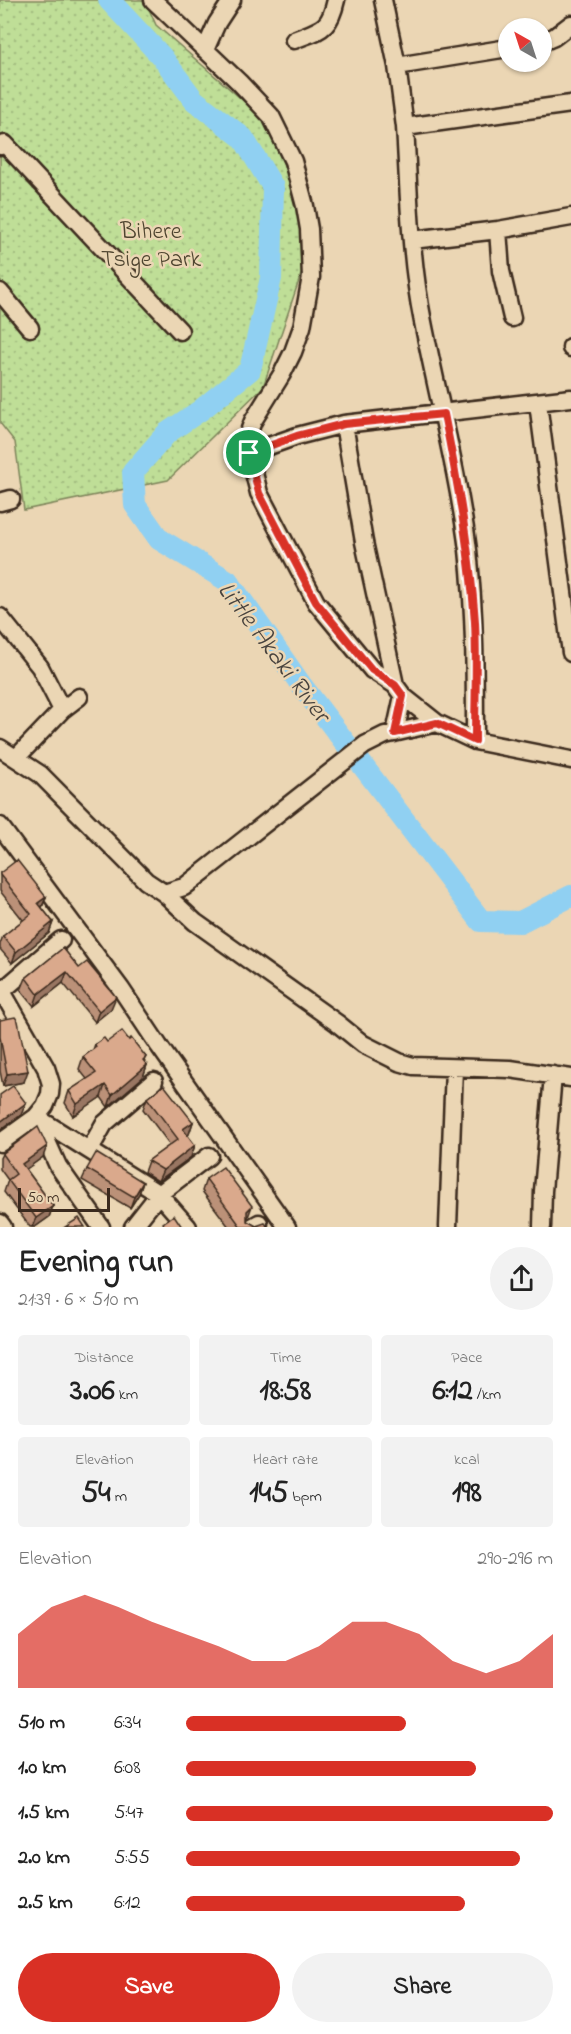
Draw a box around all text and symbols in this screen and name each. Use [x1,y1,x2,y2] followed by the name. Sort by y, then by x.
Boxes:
[498,18,552,72] north arrow
[498,18,552,72] map controls
[101,215,201,278] park label: Bihere Tsige Park
[223,427,274,478] pin
[232,436,265,469] icon: arrive
[207,574,340,734] water label: Little Akaki River
[18,1185,110,1212] scale bar
[27,1186,59,1210] text: 50 m
[18,1239,173,1287] text: Evening run
[490,1247,553,1310] button: share
[18,1286,139,1315] text: 21:39 · 6 × 510 m
[75,1346,134,1370] text: Distance
[270,1346,301,1370] text: Time
[451,1346,482,1370] text: Pace
[70,1370,115,1414] text: 3.06
[260,1370,311,1414] text: 18:58
[433,1370,473,1414] text: 6:12
[115,1383,138,1407] text: km
[473,1383,501,1407] text: /km
[75,1448,134,1472] text: Elevation
[253,1448,318,1472] text: Heart rate
[454,1448,480,1472] text: kcal
[81,1472,111,1516] text: 54
[249,1472,288,1516] text: 145
[452,1472,482,1516] text: 198
[111,1485,127,1509] text: m
[288,1485,322,1509] text: bpm
[18,1545,92,1574] text: Elevation
[477,1545,553,1574] text: 290–296 m
[18,1709,65,1738] text: 510 m
[114,1709,141,1738] text: 6:34
[18,1754,66,1783] text: 1.0 km
[114,1754,141,1783] text: 6:08
[18,1799,69,1828] text: 1.5 km
[114,1799,144,1828] text: 5:47
[18,1844,70,1873] text: 2.0 km
[114,1844,150,1873] text: 5:55
[18,1889,73,1918] text: 2.5 km
[114,1889,141,1918] text: 6:12
[18,1953,280,2022] button: Save
[292,1953,553,2022] button: Share

